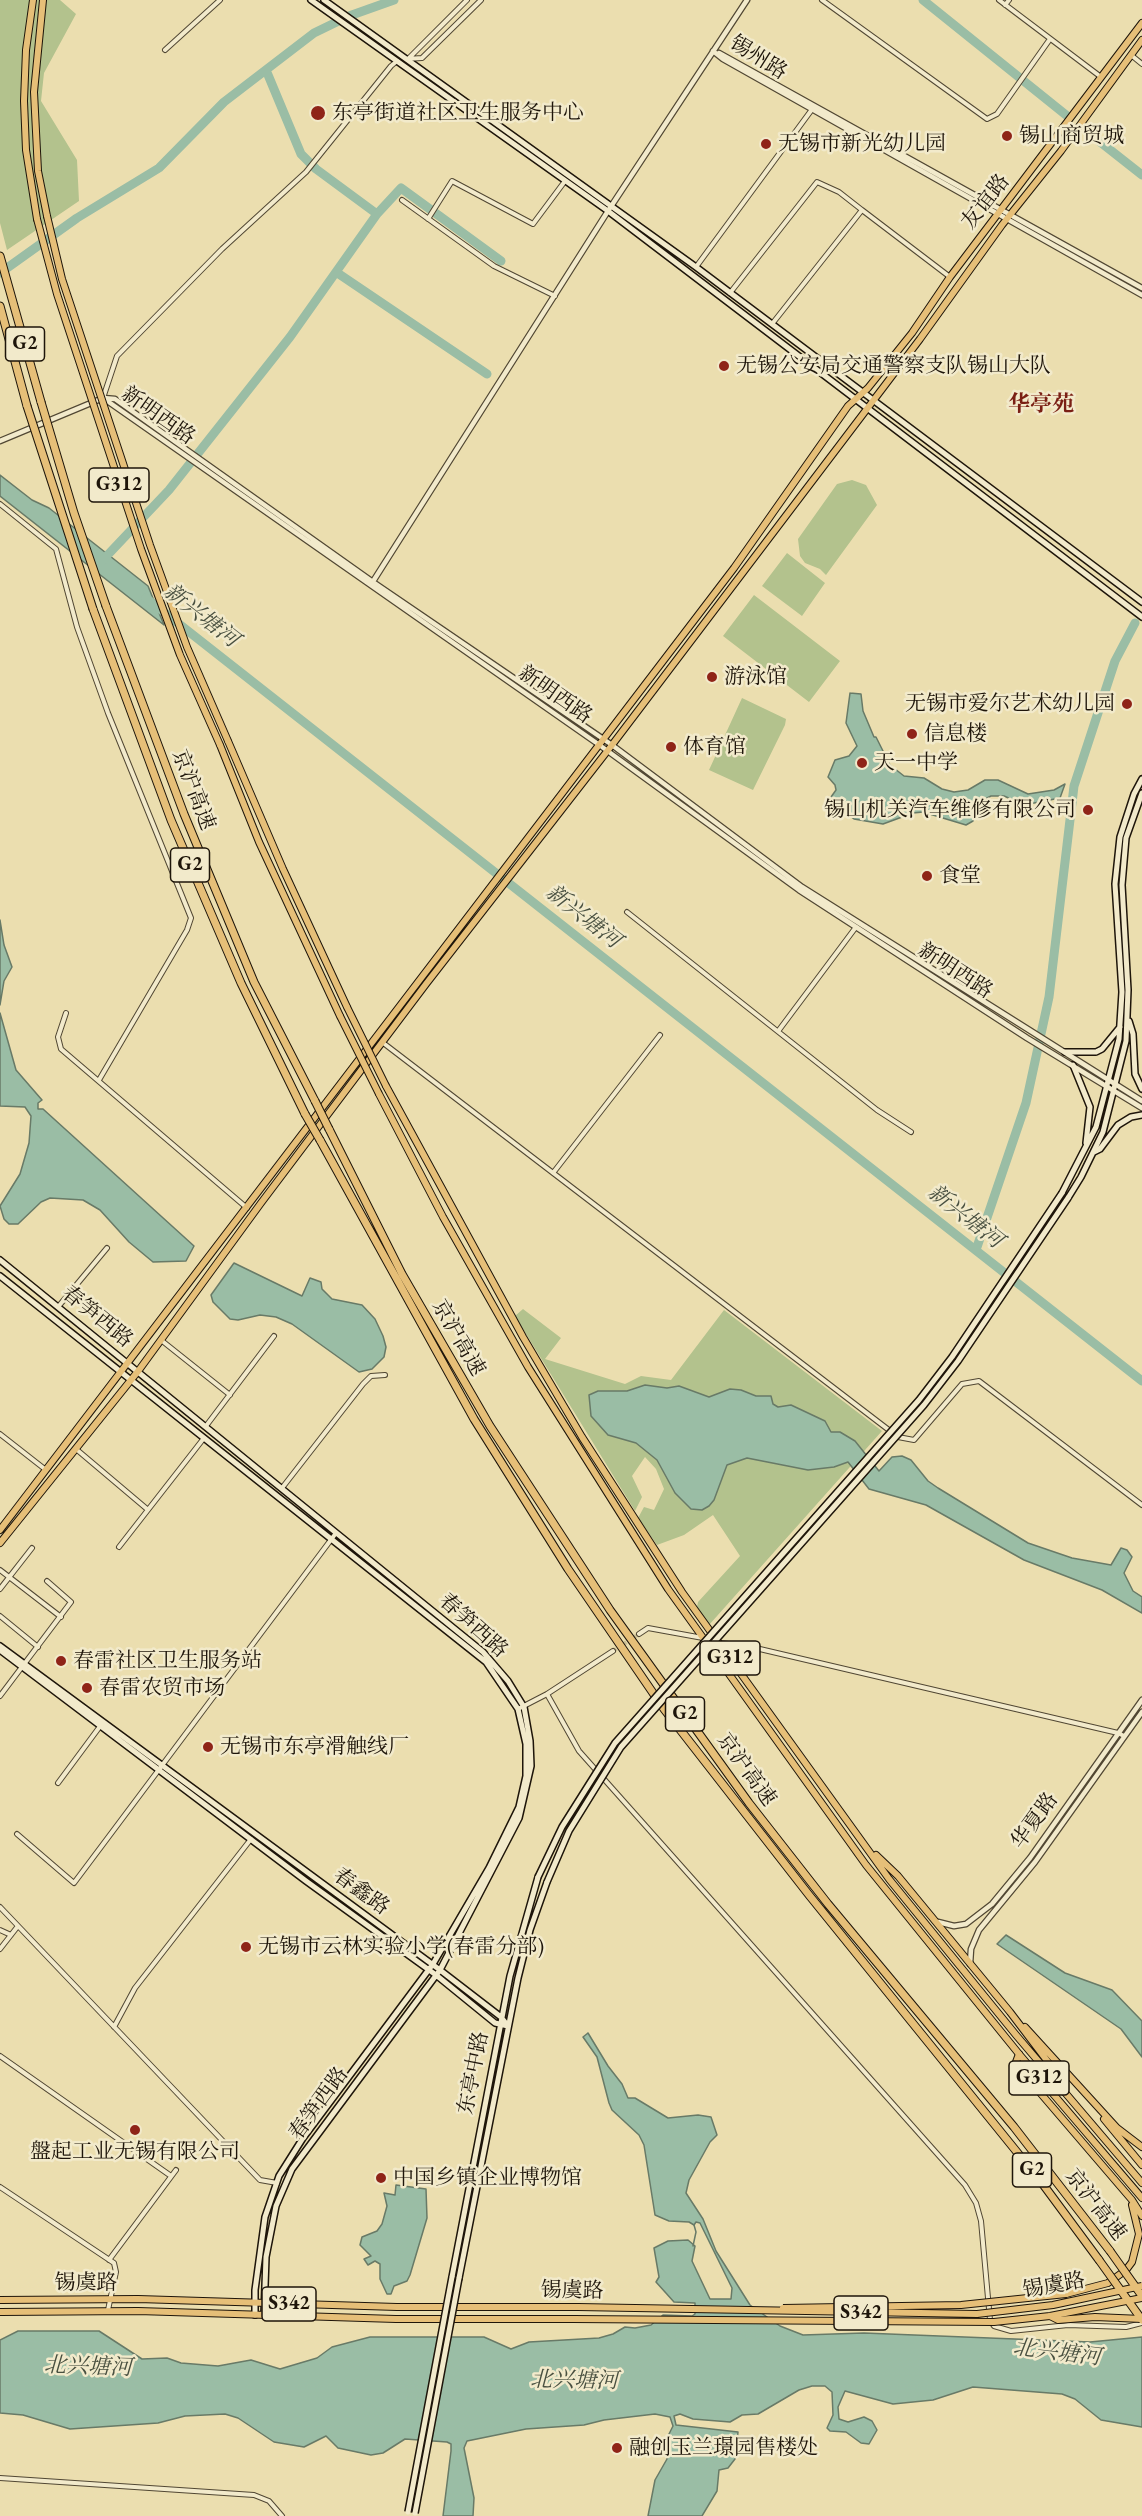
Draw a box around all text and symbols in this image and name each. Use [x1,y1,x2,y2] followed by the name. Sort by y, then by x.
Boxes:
[725,31,791,85] street label: 锡州路
[332,100,584,126] place label: 东亭街道社区卫生服务中心
[309,104,327,122] marker: 东亭街道社区卫生服务中心
[1019,123,1124,149] place label: 锡山商贸城
[1000,129,1014,143] marker: 锡山商贸城
[778,131,946,157] place label: 无锡市新光幼儿园
[759,137,773,151] marker: 无锡市新光幼儿园
[957,169,1015,235] street label: 友谊路
[6,327,44,361] road number: G2
[736,353,1051,379] place label: 无锡公安局交通警察支队锡山大队
[717,359,731,373] marker: 无锡公安局交通警察支队锡山大队
[116,382,200,450] street label: 新明西路
[1008,392,1074,418] district label: 华亭苑
[89,468,149,502] road number: G312
[158,579,244,653] water label: 新兴塘河
[513,661,597,729] street label: 新明西路
[724,664,787,690] place label: 游泳馆
[705,670,719,684] marker: 游泳馆
[905,691,1115,717] place label: 无锡市爱尔艺术幼儿园
[1120,697,1134,711] marker: 无锡市爱尔艺术幼儿园
[924,721,987,747] place label: 信息楼
[905,727,919,741] marker: 信息楼
[683,734,746,760] place label: 体育馆
[664,740,678,754] marker: 体育馆
[166,746,220,834] street label: 京沪高速
[874,750,958,776] place label: 天一中学
[855,756,869,770] marker: 天一中学
[824,797,1076,823] place label: 锡山机关汽车维修有限公司
[1081,803,1095,817] marker: 锡山机关汽车维修有限公司
[170,848,210,882] road number: G2
[939,863,981,889] place label: 食堂
[920,869,934,883] marker: 食堂
[540,880,626,954] water label: 新兴塘河
[913,938,997,1004] street label: 新明西路
[922,1180,1008,1254] water label: 新兴塘河
[56,1281,138,1353] street label: 春笋西路
[426,1295,490,1381] street label: 京沪高速
[433,1589,513,1663] street label: 春笋西路
[700,1641,760,1675] road number: G312
[73,1648,262,1674] place label: 春雷社区卫生服务站
[54,1654,68,1668] marker: 春雷社区卫生服务站
[99,1675,225,1701] place label: 春雷农贸市场
[80,1681,94,1695] marker: 春雷农贸市场
[666,1697,704,1731] road number: G2
[711,1729,781,1811] street label: 京沪高速
[220,1734,409,1760] place label: 无锡市东亭滑触线厂
[201,1740,215,1754] marker: 无锡市东亭滑触线厂
[1006,1788,1064,1854] street label: 华夏路
[328,1863,394,1921] street label: 春鑫路
[258,1934,544,1960] place label: 无锡市云林实验小学(春雷分部)
[239,1940,253,1954] marker: 无锡市云林实验小学(春雷分部)
[454,2029,494,2117] street label: 东亭中路
[1009,2061,1069,2095] road number: G312
[284,2063,354,2145] street label: 春笋西路
[128,2123,142,2137] marker: 盤起工业无锡有限公司
[30,2139,240,2165] place label: 盤起工业无锡有限公司
[1012,2153,1052,2187] road number: G2
[1059,2164,1131,2246] street label: 京沪高速
[393,2165,582,2191] place label: 中国乡镇企业博物馆
[374,2171,388,2185] marker: 中国乡镇企业博物馆
[1021,2268,1087,2304] street label: 锡虞路
[55,2270,117,2296] street label: 锡虞路
[540,2278,604,2304] street label: 锡虞路
[262,2287,316,2321] road number: S342
[834,2296,888,2330] road number: S342
[1012,2335,1102,2371] water label: 北兴塘河
[44,2352,132,2382] water label: 北兴塘河
[530,2367,618,2395] water label: 北兴塘河
[629,2435,818,2461] place label: 融创玉兰璟园售楼处
[610,2441,624,2455] marker: 融创玉兰璟园售楼处

